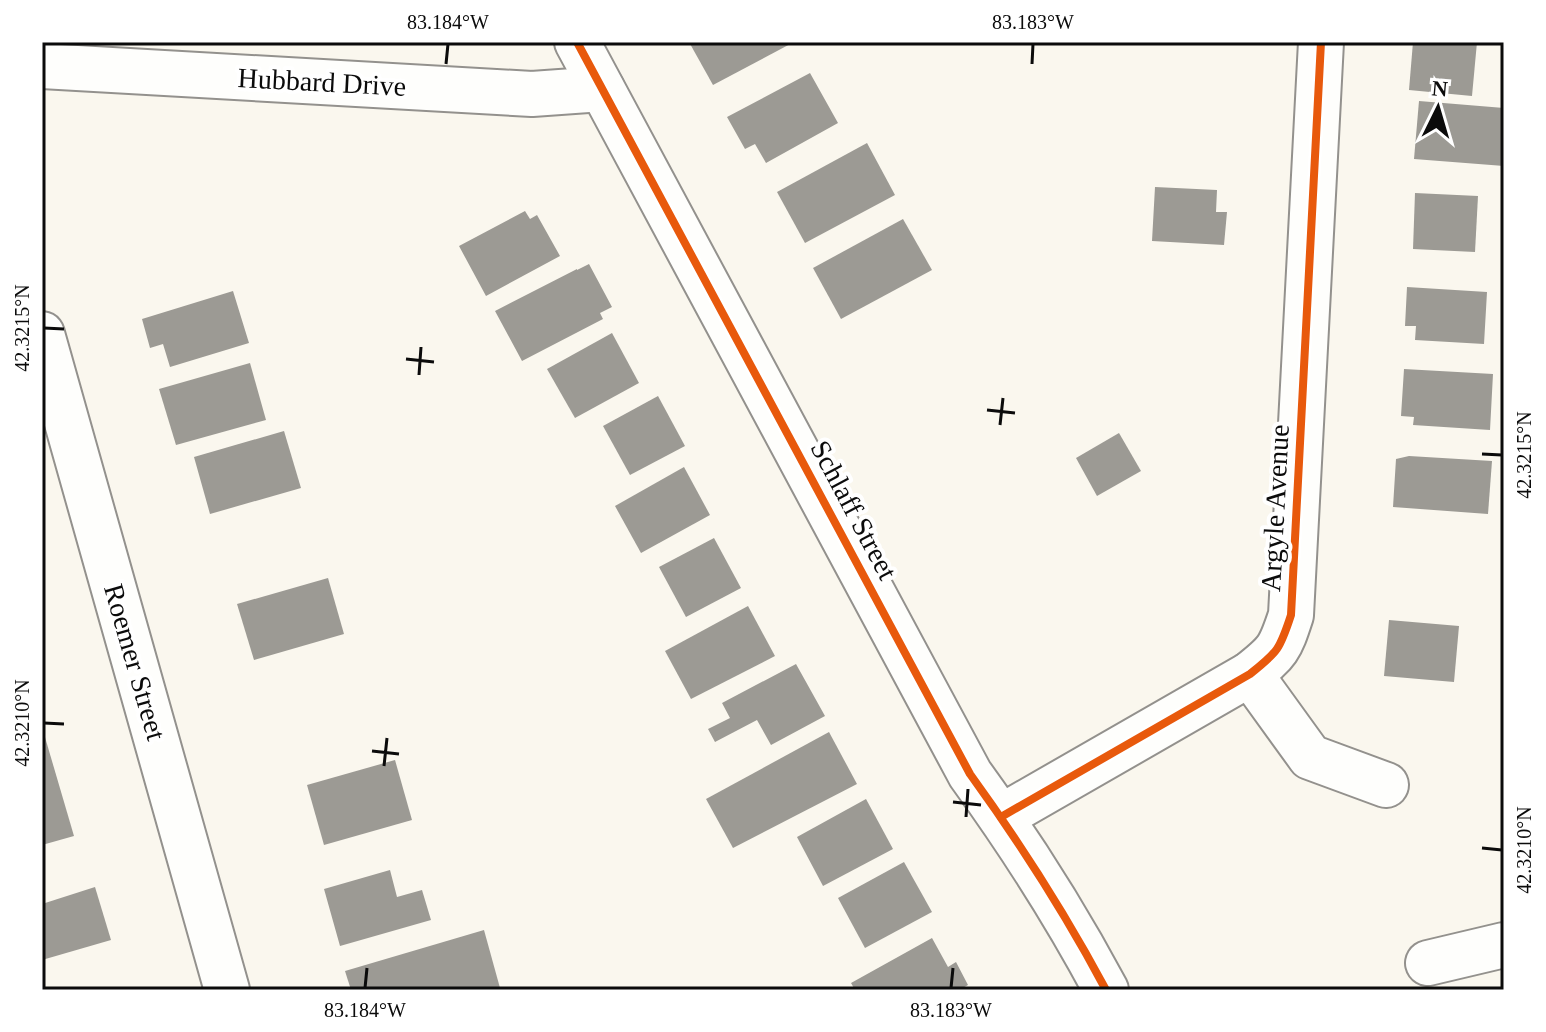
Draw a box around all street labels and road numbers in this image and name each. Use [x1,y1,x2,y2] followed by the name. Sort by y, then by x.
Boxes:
[237,62,407,102] street label: Hubbard Drive
[1255,423,1295,593] street label: Argyle Avenue
[804,435,904,585] street label: Schlaff Street
[98,580,172,744] street label: Roemer Street

